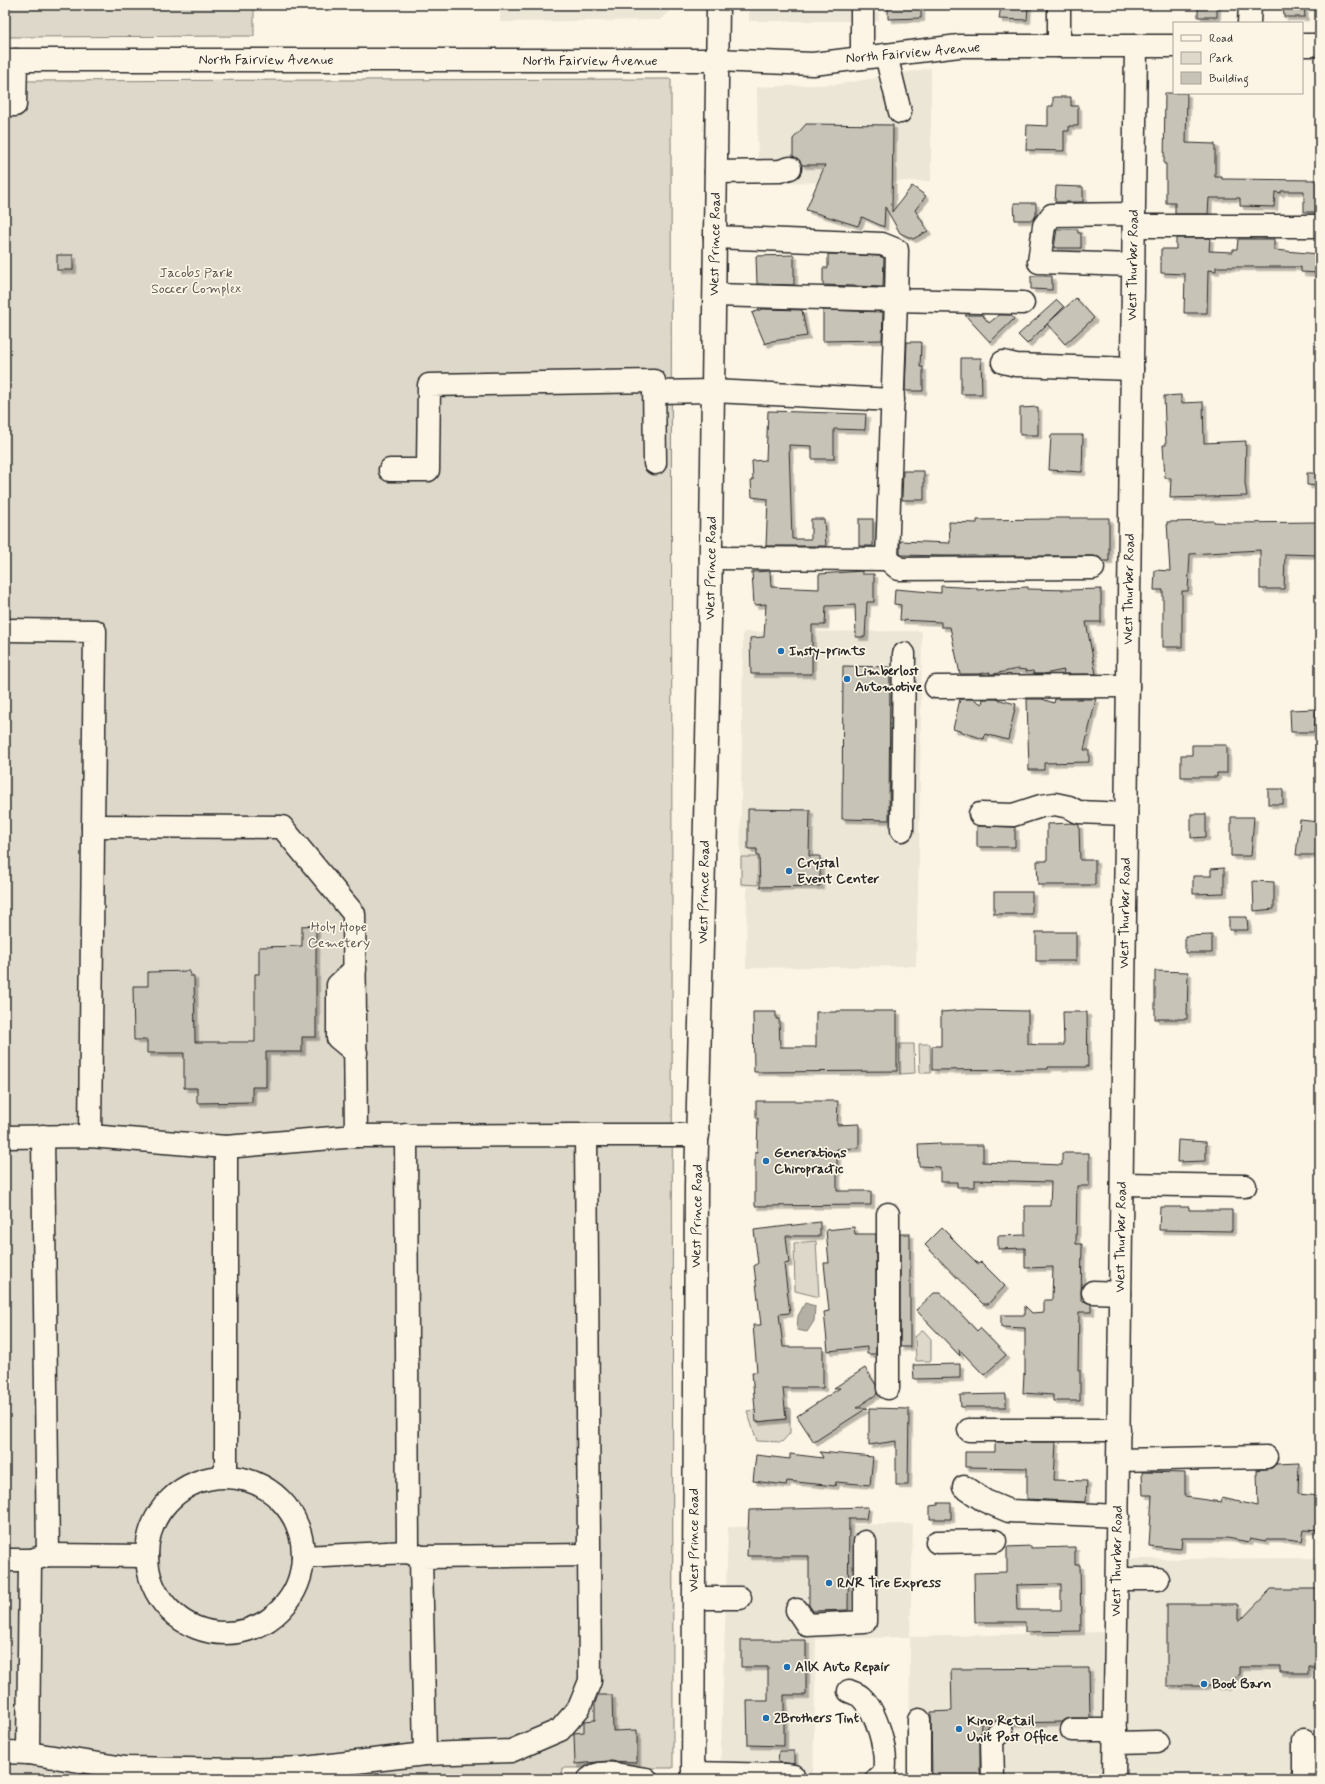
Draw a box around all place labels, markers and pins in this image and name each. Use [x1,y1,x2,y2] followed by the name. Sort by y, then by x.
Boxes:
[789,642,866,660] place label: Insty-prints
[776,646,786,656] marker: Insty-prints
[855,662,923,696] place label: Limberlost Automotive
[842,674,852,684] marker: Limberlost Automotive
[797,854,880,888] place label: Crystal Event Center
[784,866,794,876] marker: Crystal Event Center
[774,1144,847,1178] place label: Generations Chiropractic
[761,1156,771,1166] marker: Generations Chiropractic
[837,1574,942,1592] place label: RNR Tire Express
[824,1578,834,1588] marker: RNR Tire Express
[795,1658,890,1676] place label: AllX Auto Repair
[782,1662,792,1672] marker: AllX Auto Repair
[1212,1675,1271,1693] place label: Boot Barn
[1199,1679,1209,1689] marker: Boot Barn
[774,1709,860,1727] place label: 2Brothers Tint
[967,1712,1059,1746] place label: Kino Retail Unit Post Office
[761,1713,771,1723] marker: 2Brothers Tint
[954,1724,964,1734] marker: Kino Retail Unit Post Office

